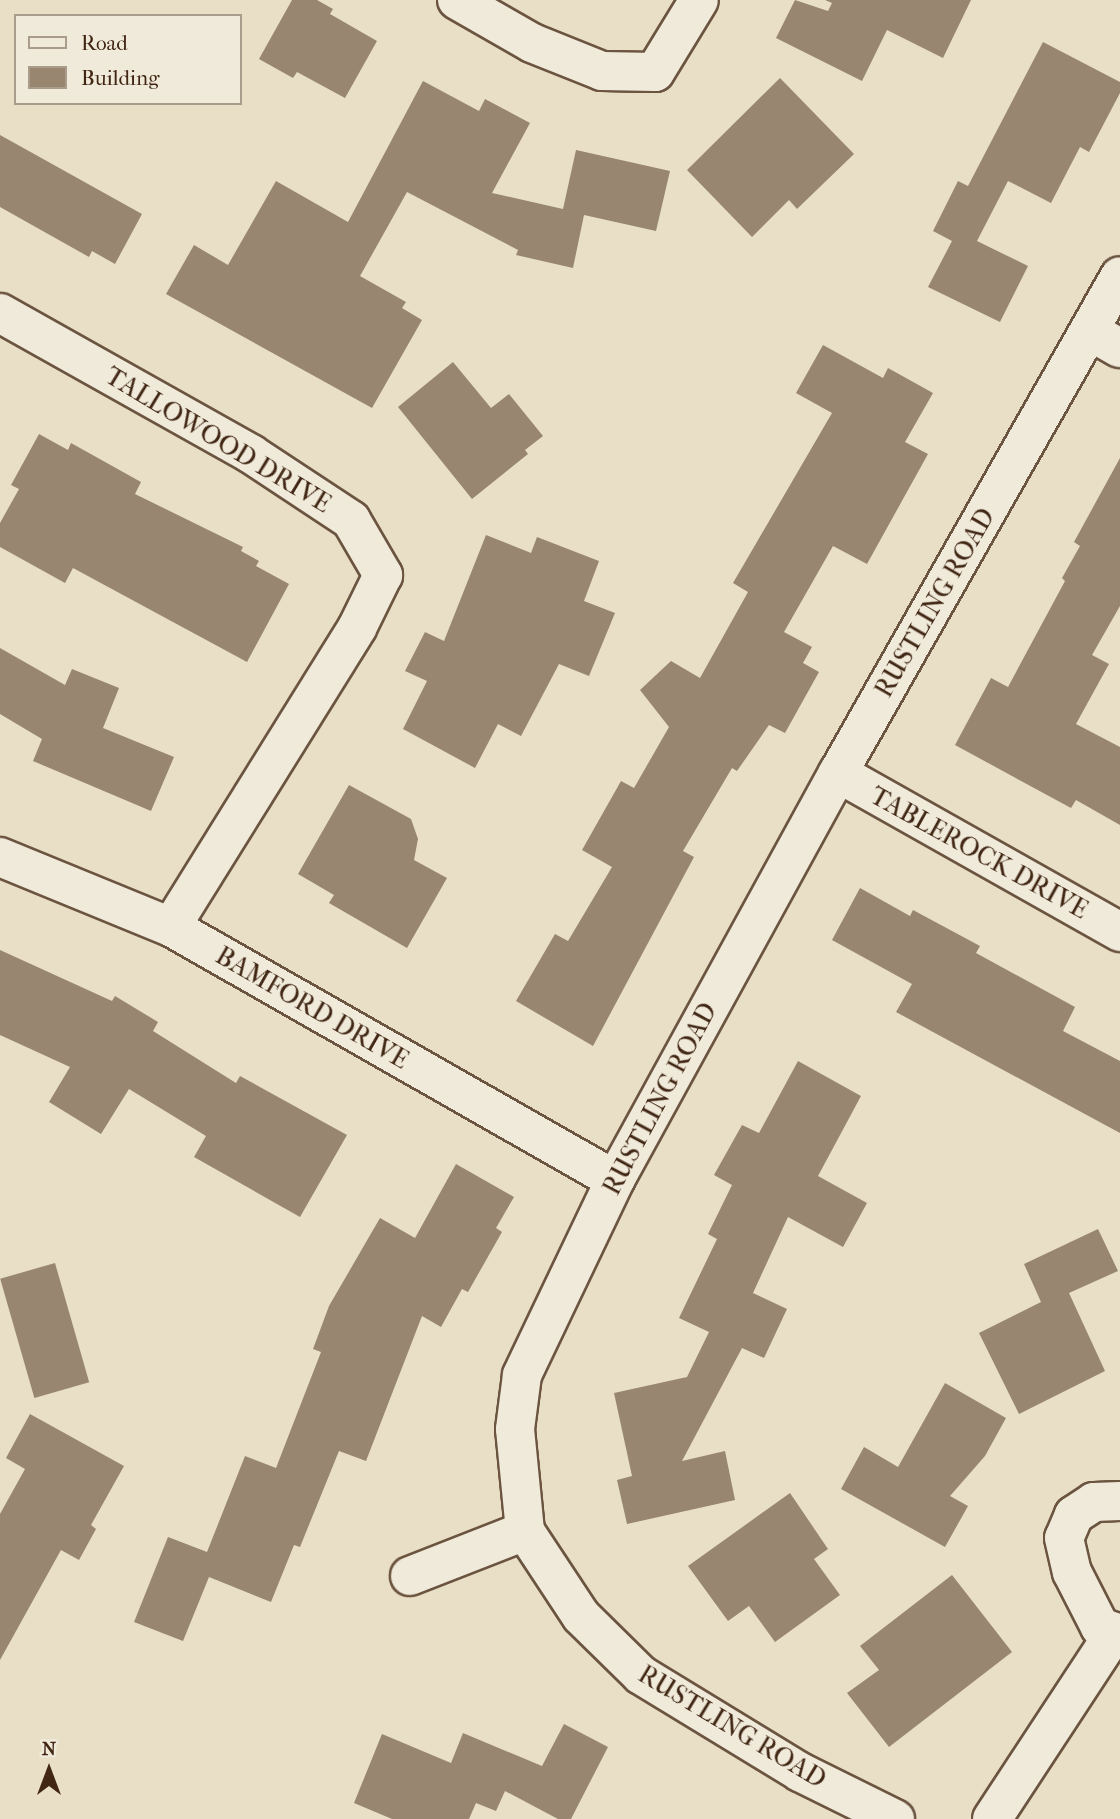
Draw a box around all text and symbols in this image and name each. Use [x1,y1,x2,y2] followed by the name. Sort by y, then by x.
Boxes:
[14,14,242,105] legend
[81,31,128,55] text: Road
[81,66,159,90] text: Building
[100,360,336,520] street label: TALLOWOOD DRIVE
[868,503,1002,703] street label: RUSTLING ROAD
[865,780,1093,926] street label: TABLEROCK DRIVE
[210,940,414,1076] street label: BAMFORD DRIVE
[596,998,724,1200] street label: RUSTLING ROAD
[633,1659,831,1795] street label: RUSTLING ROAD
[14,1735,84,1805] north arrow
[42,1738,56,1760] text: N

